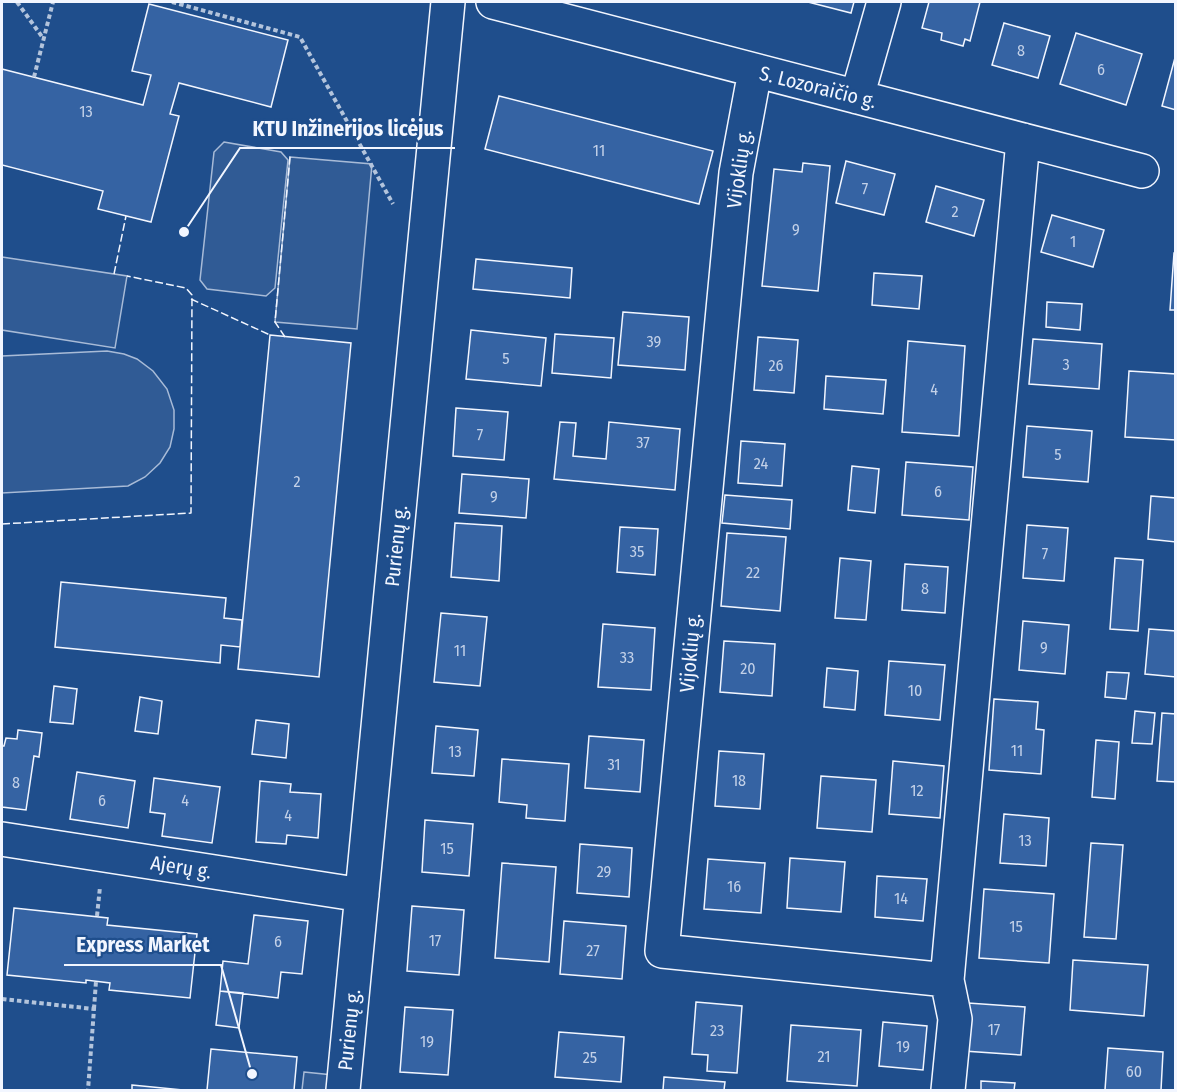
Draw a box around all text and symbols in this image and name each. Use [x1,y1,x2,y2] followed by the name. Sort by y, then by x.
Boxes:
[1017,41,1025,60] house number: 8
[1097,60,1105,79] house number: 6
[757,61,879,113] street label: S. Lozoraičio g.
[79,102,93,121] house number: 13
[240,109,455,148] callout: KTU Inžinerijos licėjus
[252,116,444,142] text: KTU Inžinerijos licėjus
[722,128,756,210] street label: Vijoklių g.
[593,141,605,160] house number: 11
[862,179,869,198] house number: 7
[951,202,959,221] house number: 2
[792,220,800,239] house number: 9
[1070,232,1076,251] house number: 1
[647,332,662,351] house number: 39
[502,349,510,368] house number: 5
[1062,355,1070,374] house number: 3
[769,356,784,375] house number: 26
[930,380,938,399] house number: 4
[477,425,484,444] house number: 7
[636,433,650,452] house number: 37
[1054,445,1062,464] house number: 5
[754,454,768,473] house number: 24
[293,472,301,491] house number: 2
[934,482,942,501] house number: 6
[490,487,498,506] house number: 9
[380,504,412,588] street label: Purienų g.
[630,542,644,561] house number: 35
[1042,544,1049,563] house number: 7
[746,563,760,582] house number: 22
[921,579,929,598] house number: 8
[675,612,705,694] street label: Vijoklių g.
[1040,638,1048,657] house number: 9
[454,641,466,660] house number: 11
[620,648,634,667] house number: 33
[740,659,756,678] house number: 20
[908,681,922,700] house number: 10
[1011,741,1023,760] house number: 11
[448,742,462,761] house number: 13
[607,755,621,774] house number: 31
[732,771,746,790] house number: 18
[12,773,20,792] house number: 8
[910,781,924,800] house number: 12
[98,791,106,810] house number: 6
[181,791,189,810] house number: 4
[284,806,292,825] house number: 4
[1018,831,1032,850] house number: 13
[440,839,454,858] house number: 15
[149,850,213,884] street label: Ajerų g.
[597,862,612,881] house number: 29
[727,877,741,896] house number: 16
[894,889,908,908] house number: 14
[1009,917,1023,936] house number: 15
[64,926,221,965] callout: Express Market
[429,931,442,950] house number: 17
[76,932,210,958] text: Express Market
[274,932,282,951] house number: 6
[586,941,600,960] house number: 27
[333,988,365,1072] street label: Purienų g.
[988,1020,1001,1039] house number: 17
[710,1021,724,1040] house number: 23
[420,1032,434,1051] house number: 19
[896,1037,910,1056] house number: 19
[818,1047,830,1066] house number: 21
[583,1048,597,1067] house number: 25
[1126,1062,1142,1081] house number: 60

